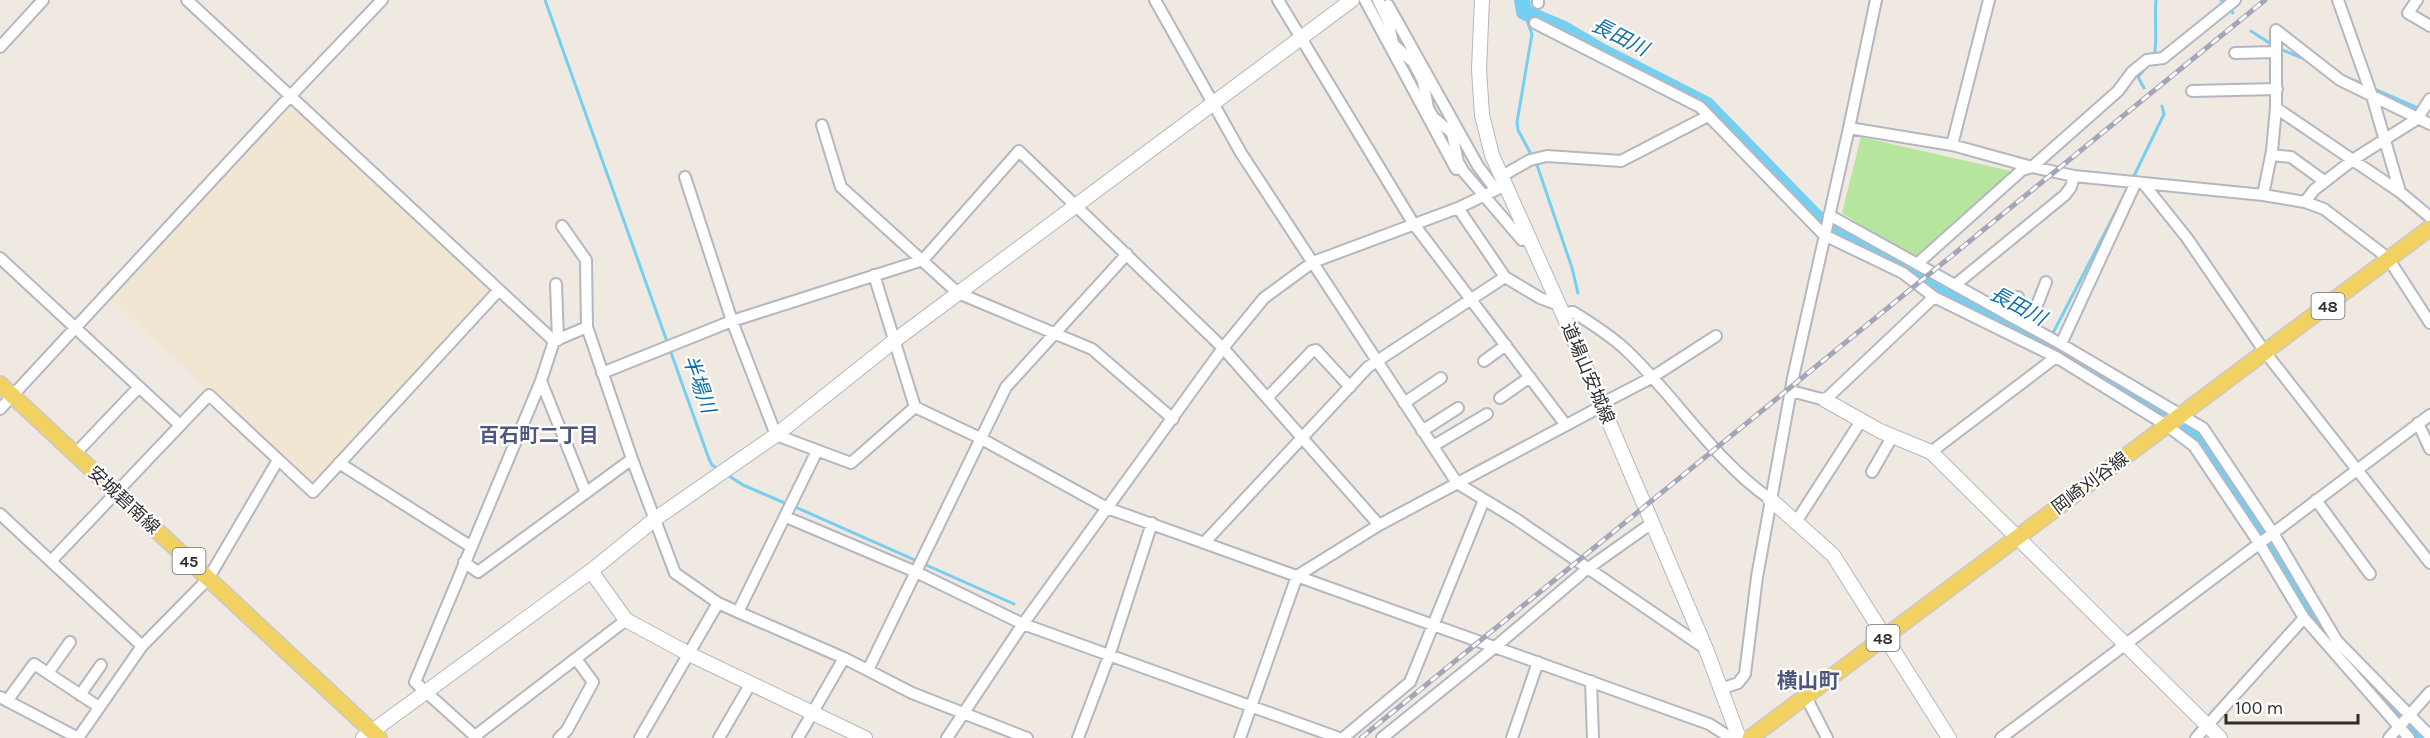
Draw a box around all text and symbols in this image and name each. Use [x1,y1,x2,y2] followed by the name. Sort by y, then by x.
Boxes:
[1588,13,1654,62] water label: 長田川
[1986,282,2052,331] water label: 長田川
[2312,293,2344,319] road number: 48
[1557,319,1619,427] street label: 道場山安城線
[678,352,721,418] water label: 半場川
[479,424,599,447] district label: 百石町二丁目
[2047,447,2133,519] street label: 岡崎刈谷線
[84,461,164,539] street label: 安城碧南線
[172,548,206,574] road number: 45
[1866,625,1900,651] road number: 48
[1777,669,1840,693] district label: 横山町
[2226,687,2358,725] scale bar
[2235,697,2283,719] text: 100 m

